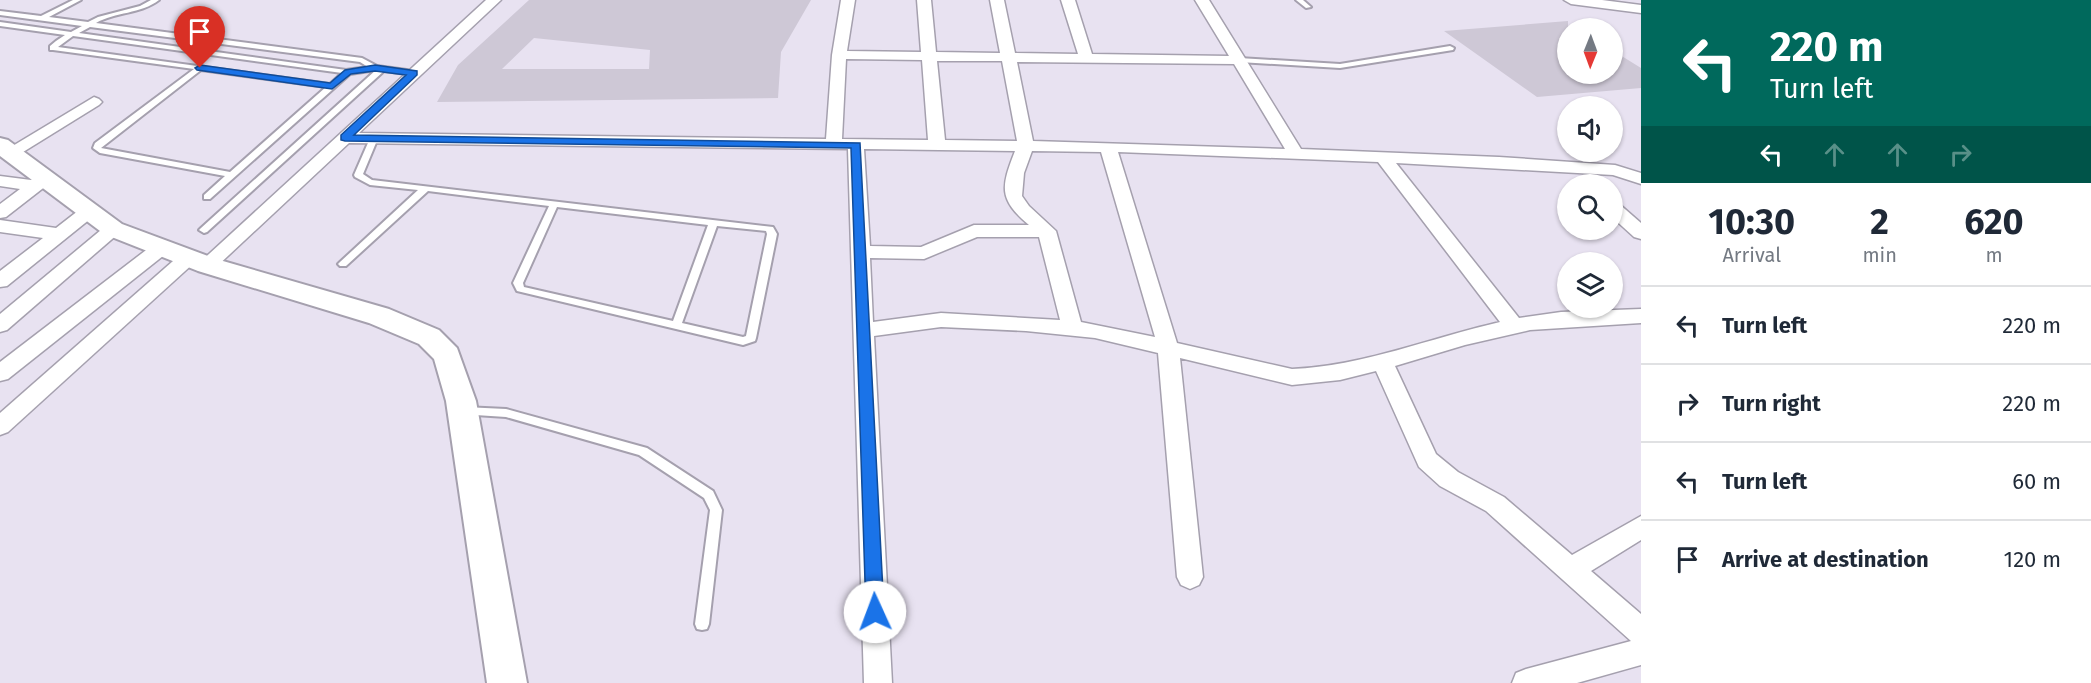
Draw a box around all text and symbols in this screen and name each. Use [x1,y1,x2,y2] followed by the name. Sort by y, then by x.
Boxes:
[174,6,225,68] pin
[183,15,216,48] icon: arrive
[1557,18,1623,84] north arrow
[1557,18,1623,318] map controls
[1770,22,1883,72] text: 220 m
[1671,24,1749,102] icon: left
[1770,73,1873,105] text: Turn left
[1557,96,1623,162] button: sound
[1755,138,1788,171] icon: left
[1818,138,1851,171] icon: ahead
[1881,138,1914,171] icon: ahead
[1944,138,1977,171] icon: right
[1557,174,1623,240] button: search
[1708,200,1795,244] text: 10:30
[1870,200,1889,244] text: 2
[1964,200,2024,244] text: 620
[1722,243,1781,267] text: Arrival
[1862,243,1897,267] text: min
[1985,243,2003,267] text: m
[1557,252,1623,318] button: layers
[1671,309,1704,342] icon: left
[1722,312,1807,339] text: Turn left
[2002,312,2061,339] text: 220 m
[1671,387,1704,420] icon: right
[1722,390,1821,417] text: Turn right
[2002,390,2061,417] text: 220 m
[1671,465,1704,498] icon: left
[1722,468,1807,495] text: Turn left
[2012,468,2061,495] text: 60 m
[1671,543,1704,576] icon: arrive
[1722,546,1929,573] text: Arrive at destination
[2004,546,2061,573] text: 120 m
[843,580,907,644] position arrow

